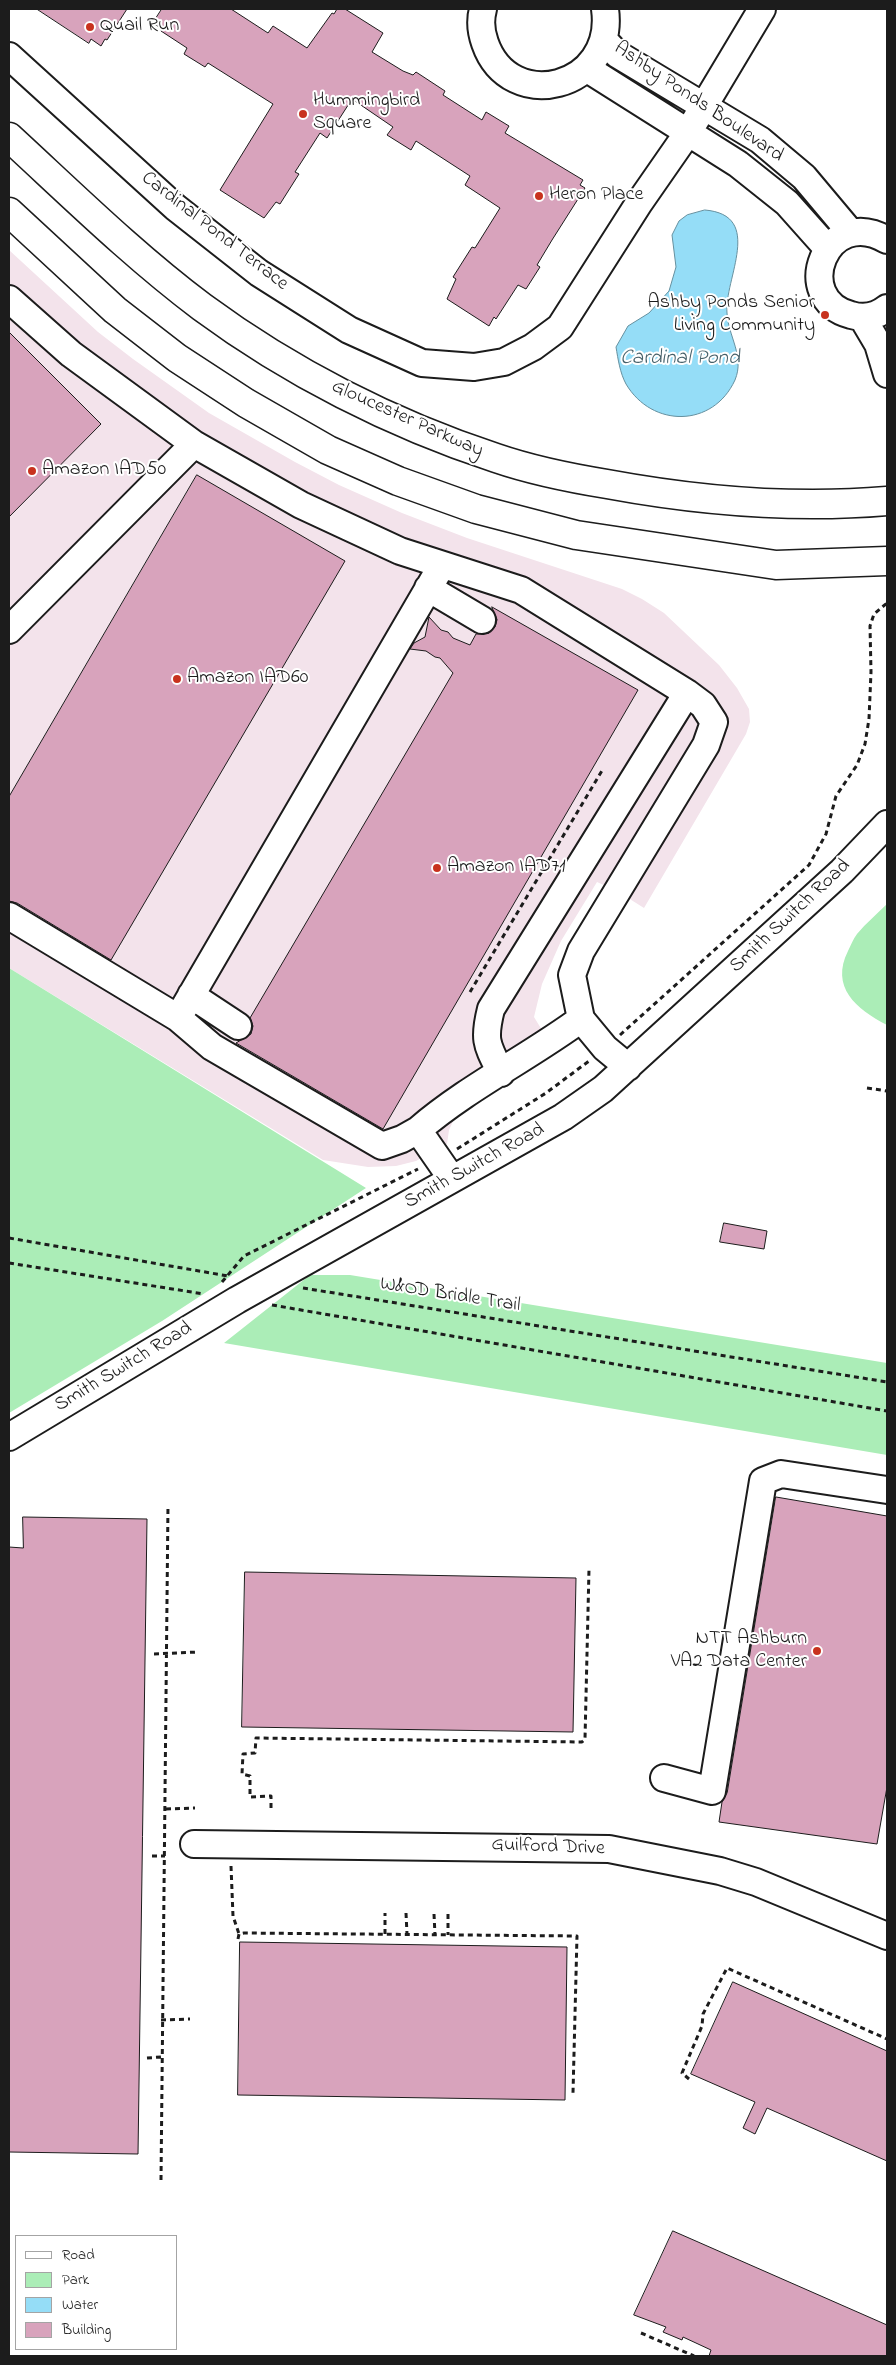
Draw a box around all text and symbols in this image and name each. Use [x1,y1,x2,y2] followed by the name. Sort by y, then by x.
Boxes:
[100,15,179,39] place label: Quail Run
[84,21,96,33] marker: Quail Run
[609,37,787,169] street label: Ashby Ponds Boulevard
[313,90,420,137] place label: Hummingbird Square
[297,108,309,120] marker: Hummingbird Square
[136,167,292,297] street label: Cardinal Pond Terrace
[549,184,643,208] place label: Heron Place
[533,190,545,202] marker: Heron Place
[647,292,815,339] place label: Ashby Ponds Senior Living Community
[819,309,831,321] marker: Ashby Ponds Senior Living Community
[620,347,740,373] water label: Cardinal Pond
[327,376,487,464] street label: Gloucester Parkway
[42,459,166,483] place label: Amazon IAD50
[26,465,38,477] marker: Amazon IAD50
[187,667,308,691] place label: Amazon IAD60
[171,673,183,685] marker: Amazon IAD60
[726,855,856,979] street label: Smith Switch Road
[447,856,566,880] place label: Amazon IAD71
[431,862,443,874] marker: Amazon IAD71
[401,1119,549,1215] street label: Smith Switch Road
[378,1273,522,1319] street label: W&OD Bridle Trail
[51,1317,197,1419] street label: Smith Switch Road
[671,1628,807,1675] place label: NTT Ashburn VA2 Data Center
[811,1645,823,1657] marker: NTT Ashburn VA2 Data Center
[491,1834,605,1862] street label: Guilford Drive
[15,2235,178,2350] legend
[62,2244,95,2266] text: Road
[62,2269,89,2291] text: Park
[62,2294,98,2316] text: Water
[62,2319,111,2341] text: Building

